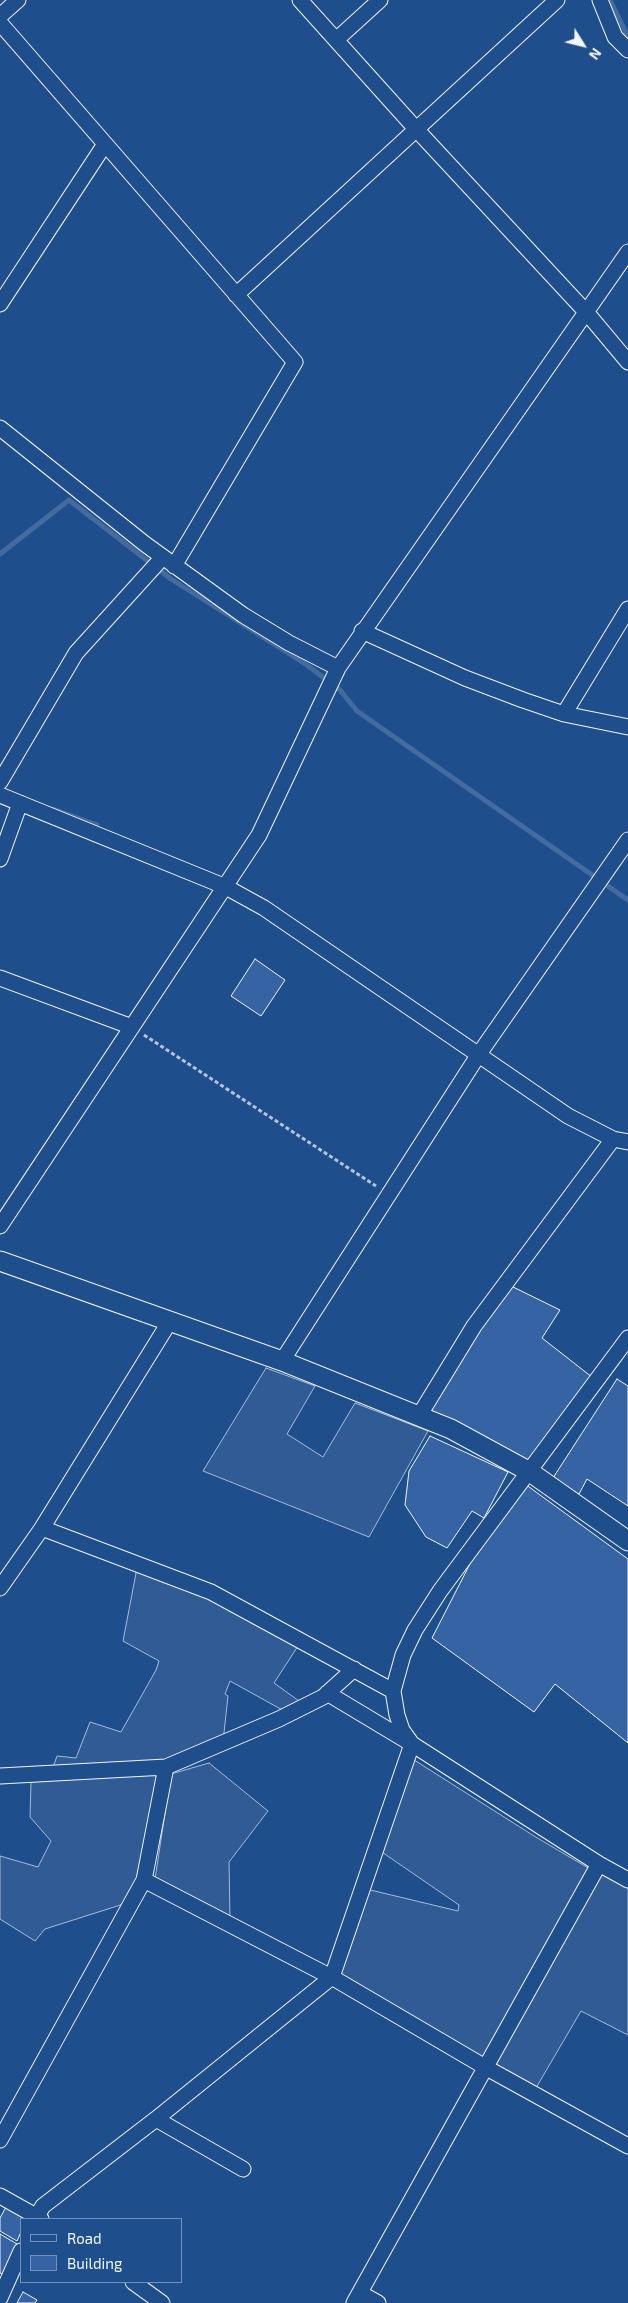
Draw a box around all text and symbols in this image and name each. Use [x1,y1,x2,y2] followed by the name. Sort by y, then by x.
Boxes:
[558,20,608,70] north arrow
[586,45,605,63] text: N
[20,2218,182,2283] legend
[67,2229,102,2247] text: Road
[67,2254,122,2272] text: Building

